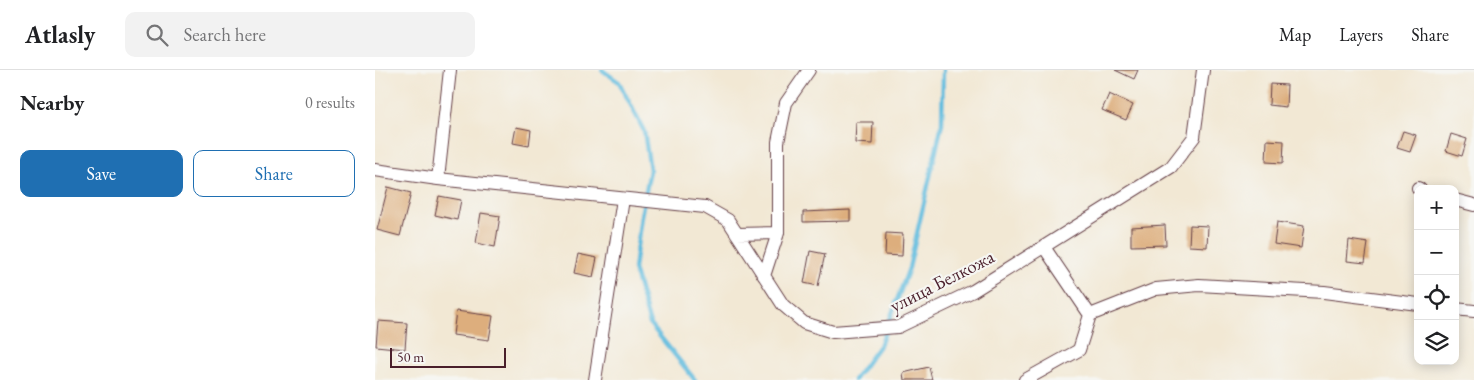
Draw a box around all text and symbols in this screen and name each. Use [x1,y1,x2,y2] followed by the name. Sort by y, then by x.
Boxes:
[125,12,475,57] search box
[25,19,95,50] text: Atlasly
[143,21,171,49] icon: search
[183,22,266,47] text: Search here
[1279,23,1311,46] text: Map
[1339,23,1383,46] text: Layers
[1411,23,1449,46] text: Share
[20,89,84,116] text: Nearby
[305,92,355,113] text: 0 results
[20,150,183,197] button: Save
[193,150,355,197] button: Share
[1414,185,1459,365] map controls
[1414,185,1459,230] button: +
[1414,230,1459,275] button: −
[885,244,999,318] street label: улица Белкожа
[1414,275,1459,320] button: locate
[1414,320,1459,365] button: layers
[390,345,506,368] scale bar
[397,348,424,366] text: 50 m

